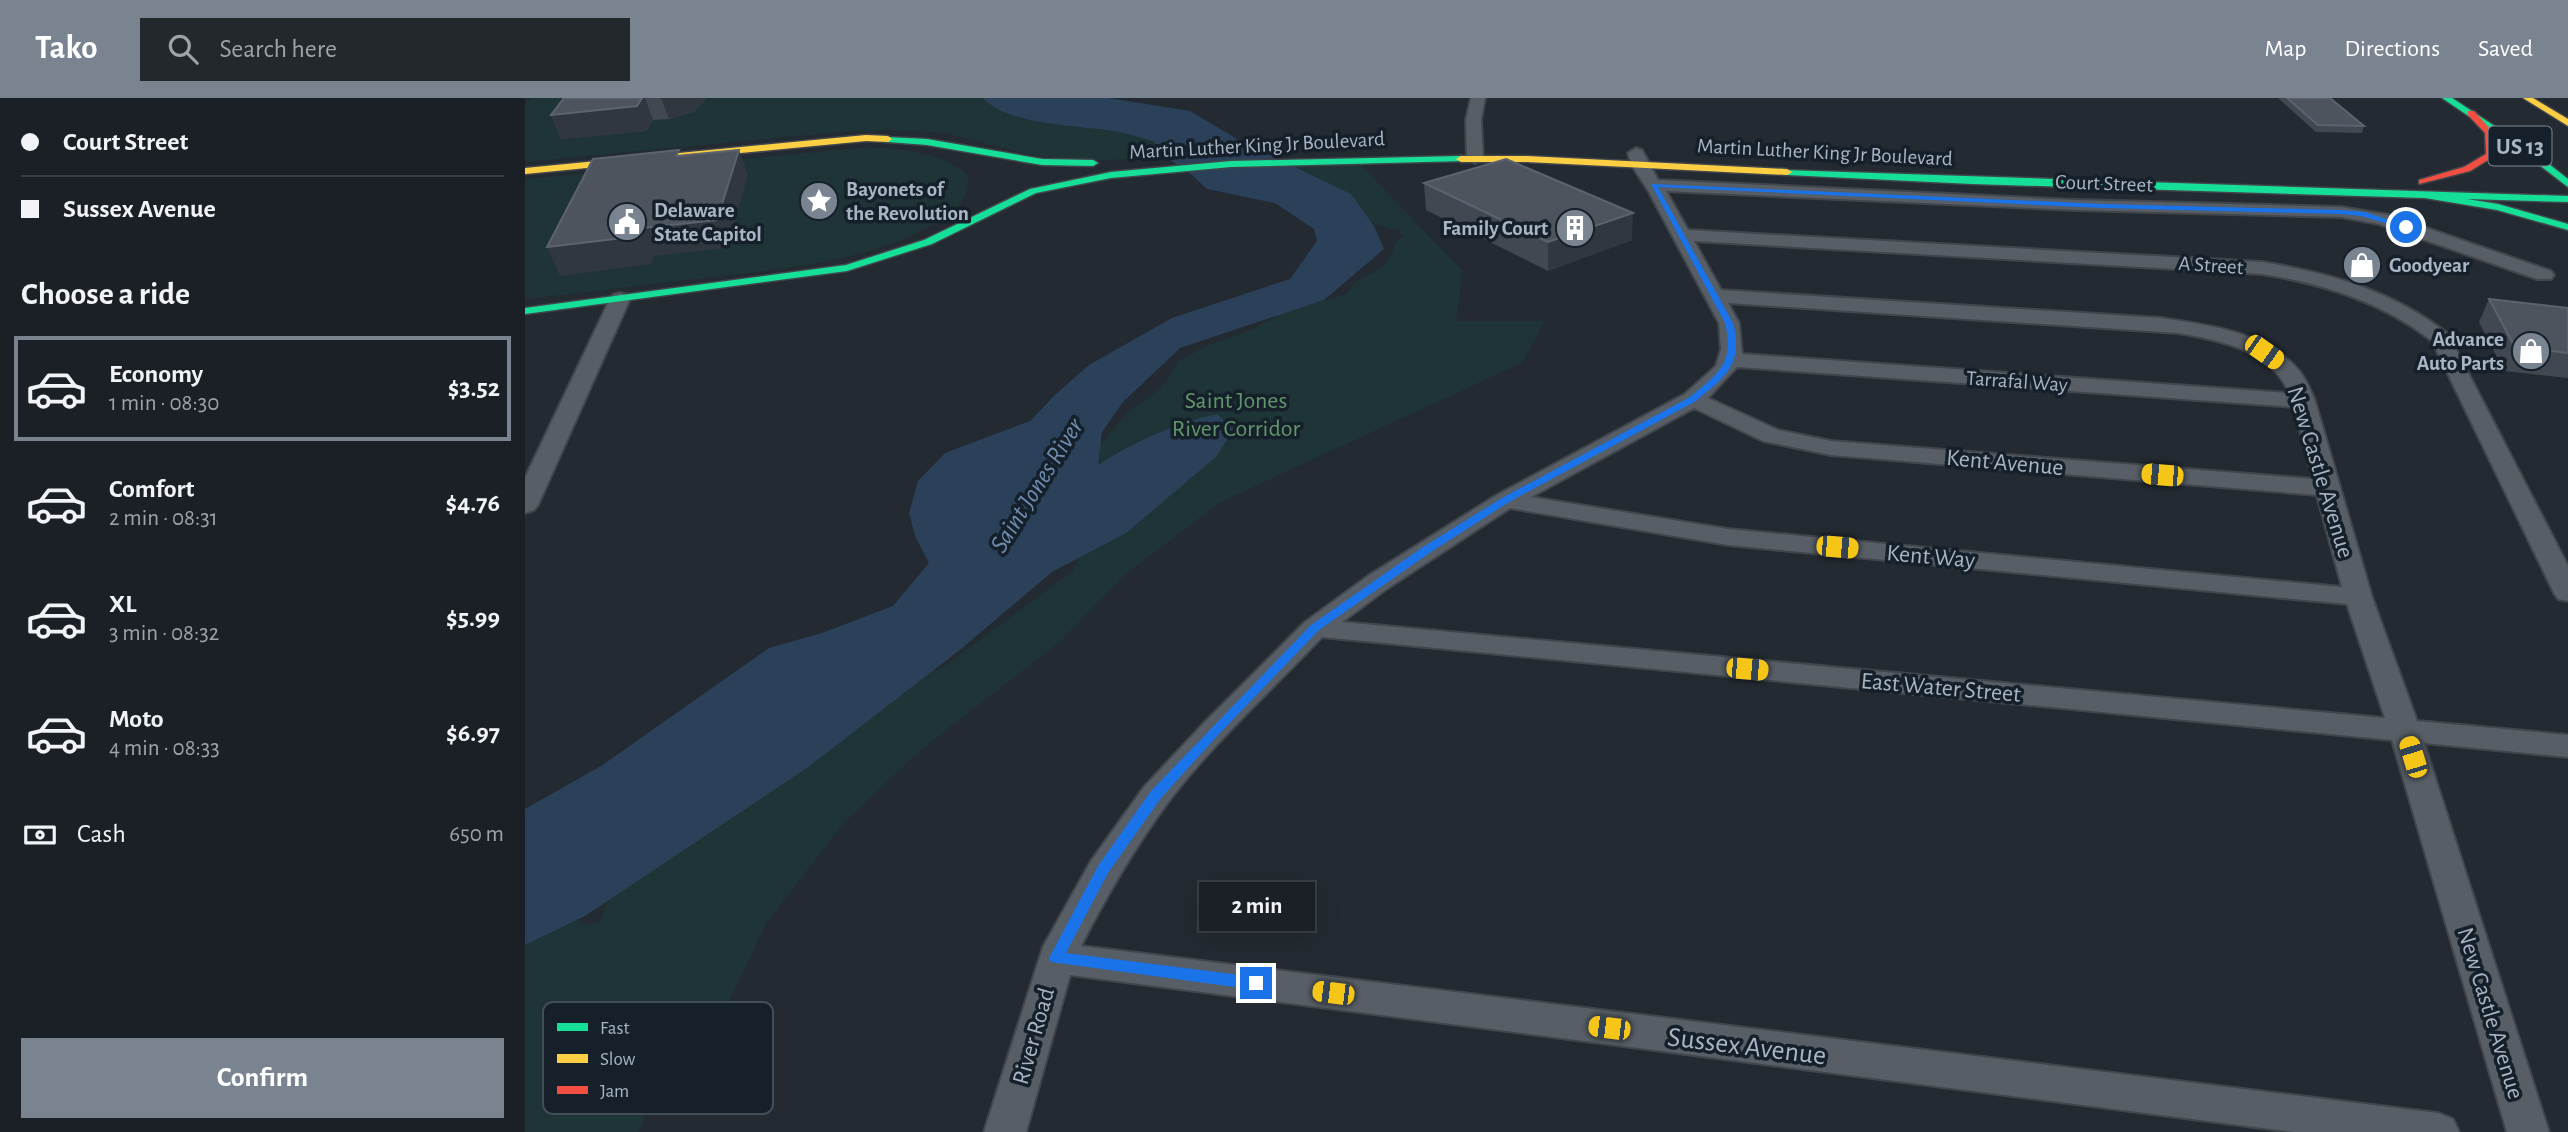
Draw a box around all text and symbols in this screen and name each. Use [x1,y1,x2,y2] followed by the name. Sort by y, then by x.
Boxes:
[140,18,630,81] search box
[164,30,202,68] icon: search
[35,32,98,65] text: Tako
[220,36,337,62] text: Search here
[2264,37,2306,61] text: Map
[2344,37,2440,61] text: Directions
[2478,37,2533,61] text: Saved
[2489,126,2551,166] road number: US 13
[1129,128,1386,163] street label: Martin Luther King Jr Boulevard
[63,129,188,155] text: Court Street
[1697,135,1953,170] street label: Martin Luther King Jr Boulevard
[2055,171,2153,196] street label: Court Street
[846,179,969,224] place label: Bayonets of the Revolution
[798,180,840,222] place icon: Bayonets of the Revolution
[63,196,216,222] text: Sussex Avenue
[654,200,762,245] place label: Delaware State Capitol
[606,201,648,243] public building icon: Delaware State Capitol
[1554,207,1596,249] building icon: Family Court
[2390,211,2422,243] route start
[1442,218,1548,239] place label: Family Court
[2341,244,2383,286] shop icon: Goodyear
[2178,253,2244,278] street label: A Street
[2389,255,2470,276] place label: Goodyear
[21,278,190,310] text: Choose a ride
[2417,329,2504,374] place label: Advance Auto Parts
[2510,330,2552,372] shop icon: Advance Auto Parts
[2241,331,2288,373] car
[25,357,88,420] icon: car
[109,361,203,387] text: Economy
[1965,367,2068,396] street label: Tarrafal Way
[448,375,500,401] text: $3.52
[2283,384,2358,561] street label: New Castle Avenue
[1172,389,1300,441] park label: Saint Jones River Corridor
[109,392,219,415] text: 1 min · 08:30
[985,413,1089,557] water label: Saint Jones River
[1945,446,2065,480] street label: Kent Avenue
[2141,463,2184,487] car
[25,472,88,535] icon: car
[109,476,194,502] text: Comfort
[445,490,500,516] text: $4.76
[109,507,218,530] text: 2 min · 08:31
[1816,535,1859,559] car
[1886,541,1976,573] street label: Kent Way
[25,587,88,650] icon: car
[109,591,136,617] text: XL
[446,605,500,631] text: $5.99
[109,622,219,645] text: 3 min · 08:32
[1726,657,1769,681] car
[1860,669,2022,707] street label: East Water Street
[25,702,88,765] icon: car
[109,706,164,732] text: Moto
[446,720,500,746] text: $6.97
[2397,734,2430,780] car
[109,737,220,760] text: 4 min · 08:33
[21,816,59,854] icon: cash
[77,821,126,847] text: Cash
[449,823,504,846] text: 650 m
[1198,882,1314,930] callout: 2 min
[1231,895,1283,918] text: 2 min
[2453,925,2528,1102] street label: New Castle Avenue
[1240,967,1272,999] route end
[1311,980,1356,1006] car
[1009,985,1059,1087] street label: River Road
[543,1002,773,1114] legend
[1587,1015,1632,1041] car
[600,1019,630,1038] text: Fast
[1666,1023,1828,1071] street label: Sussex Avenue
[21,1038,504,1118] button: Confirm
[600,1050,636,1069] text: Slow
[600,1082,629,1101] text: Jam

